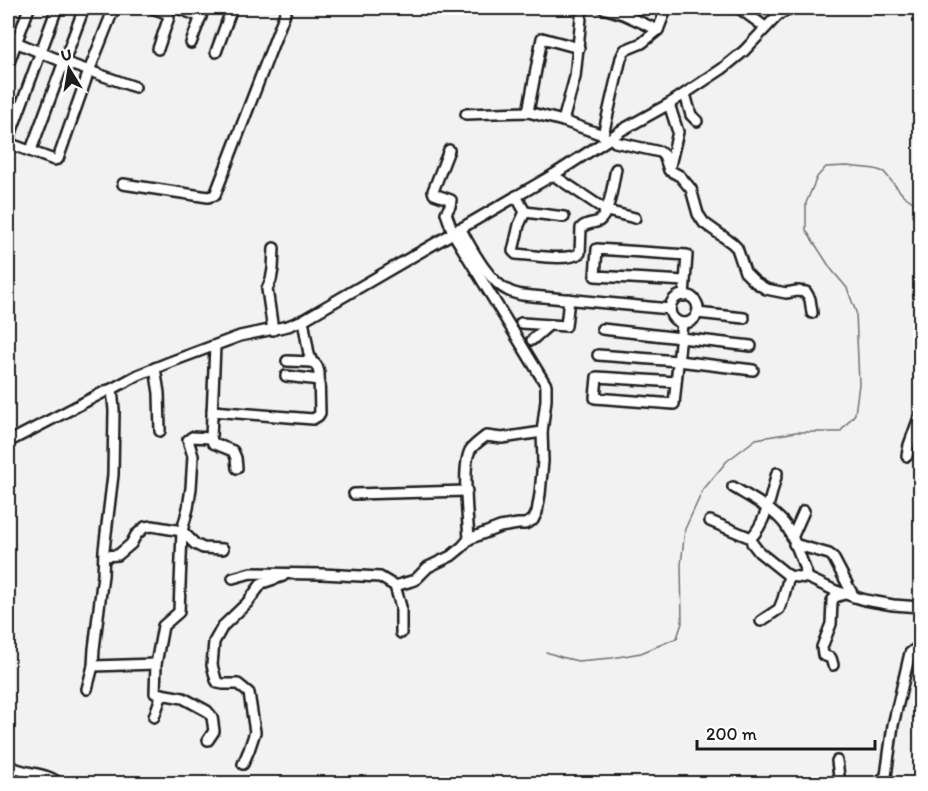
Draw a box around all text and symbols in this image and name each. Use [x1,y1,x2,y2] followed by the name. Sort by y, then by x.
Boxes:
[39,39,99,99] north arrow
[59,44,73,65] text: U
[697,713,876,751] scale bar
[706,723,757,745] text: 200 m

